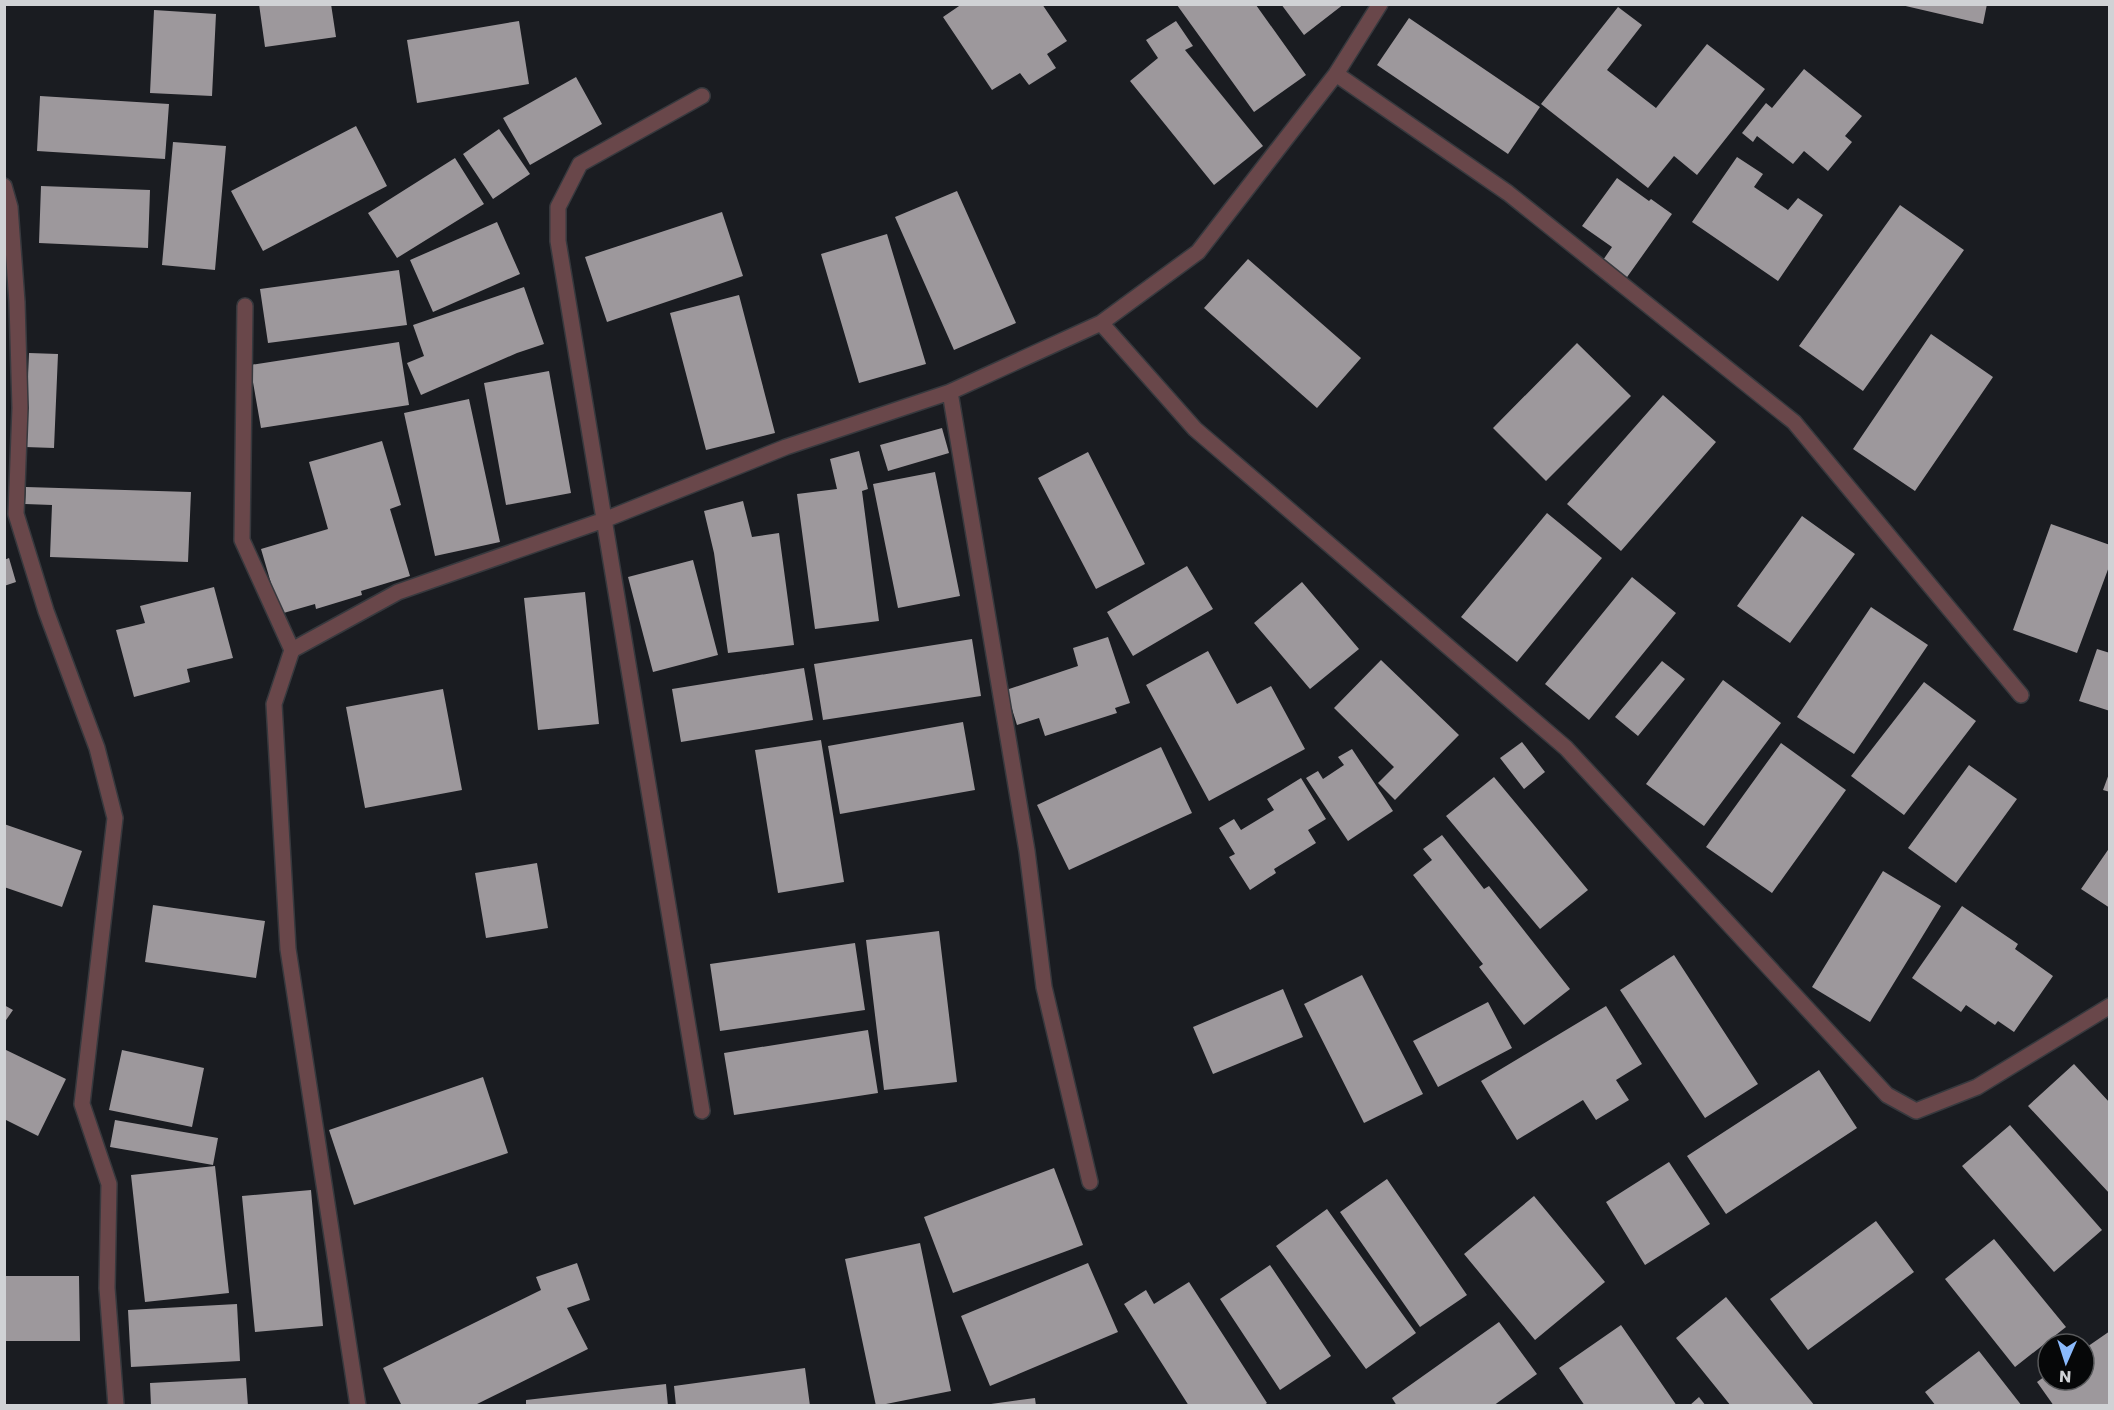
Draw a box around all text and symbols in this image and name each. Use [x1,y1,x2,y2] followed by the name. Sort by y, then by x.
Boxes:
[2036,1332,2096,1392] north arrow
[2059,1365,2072,1388] text: N

